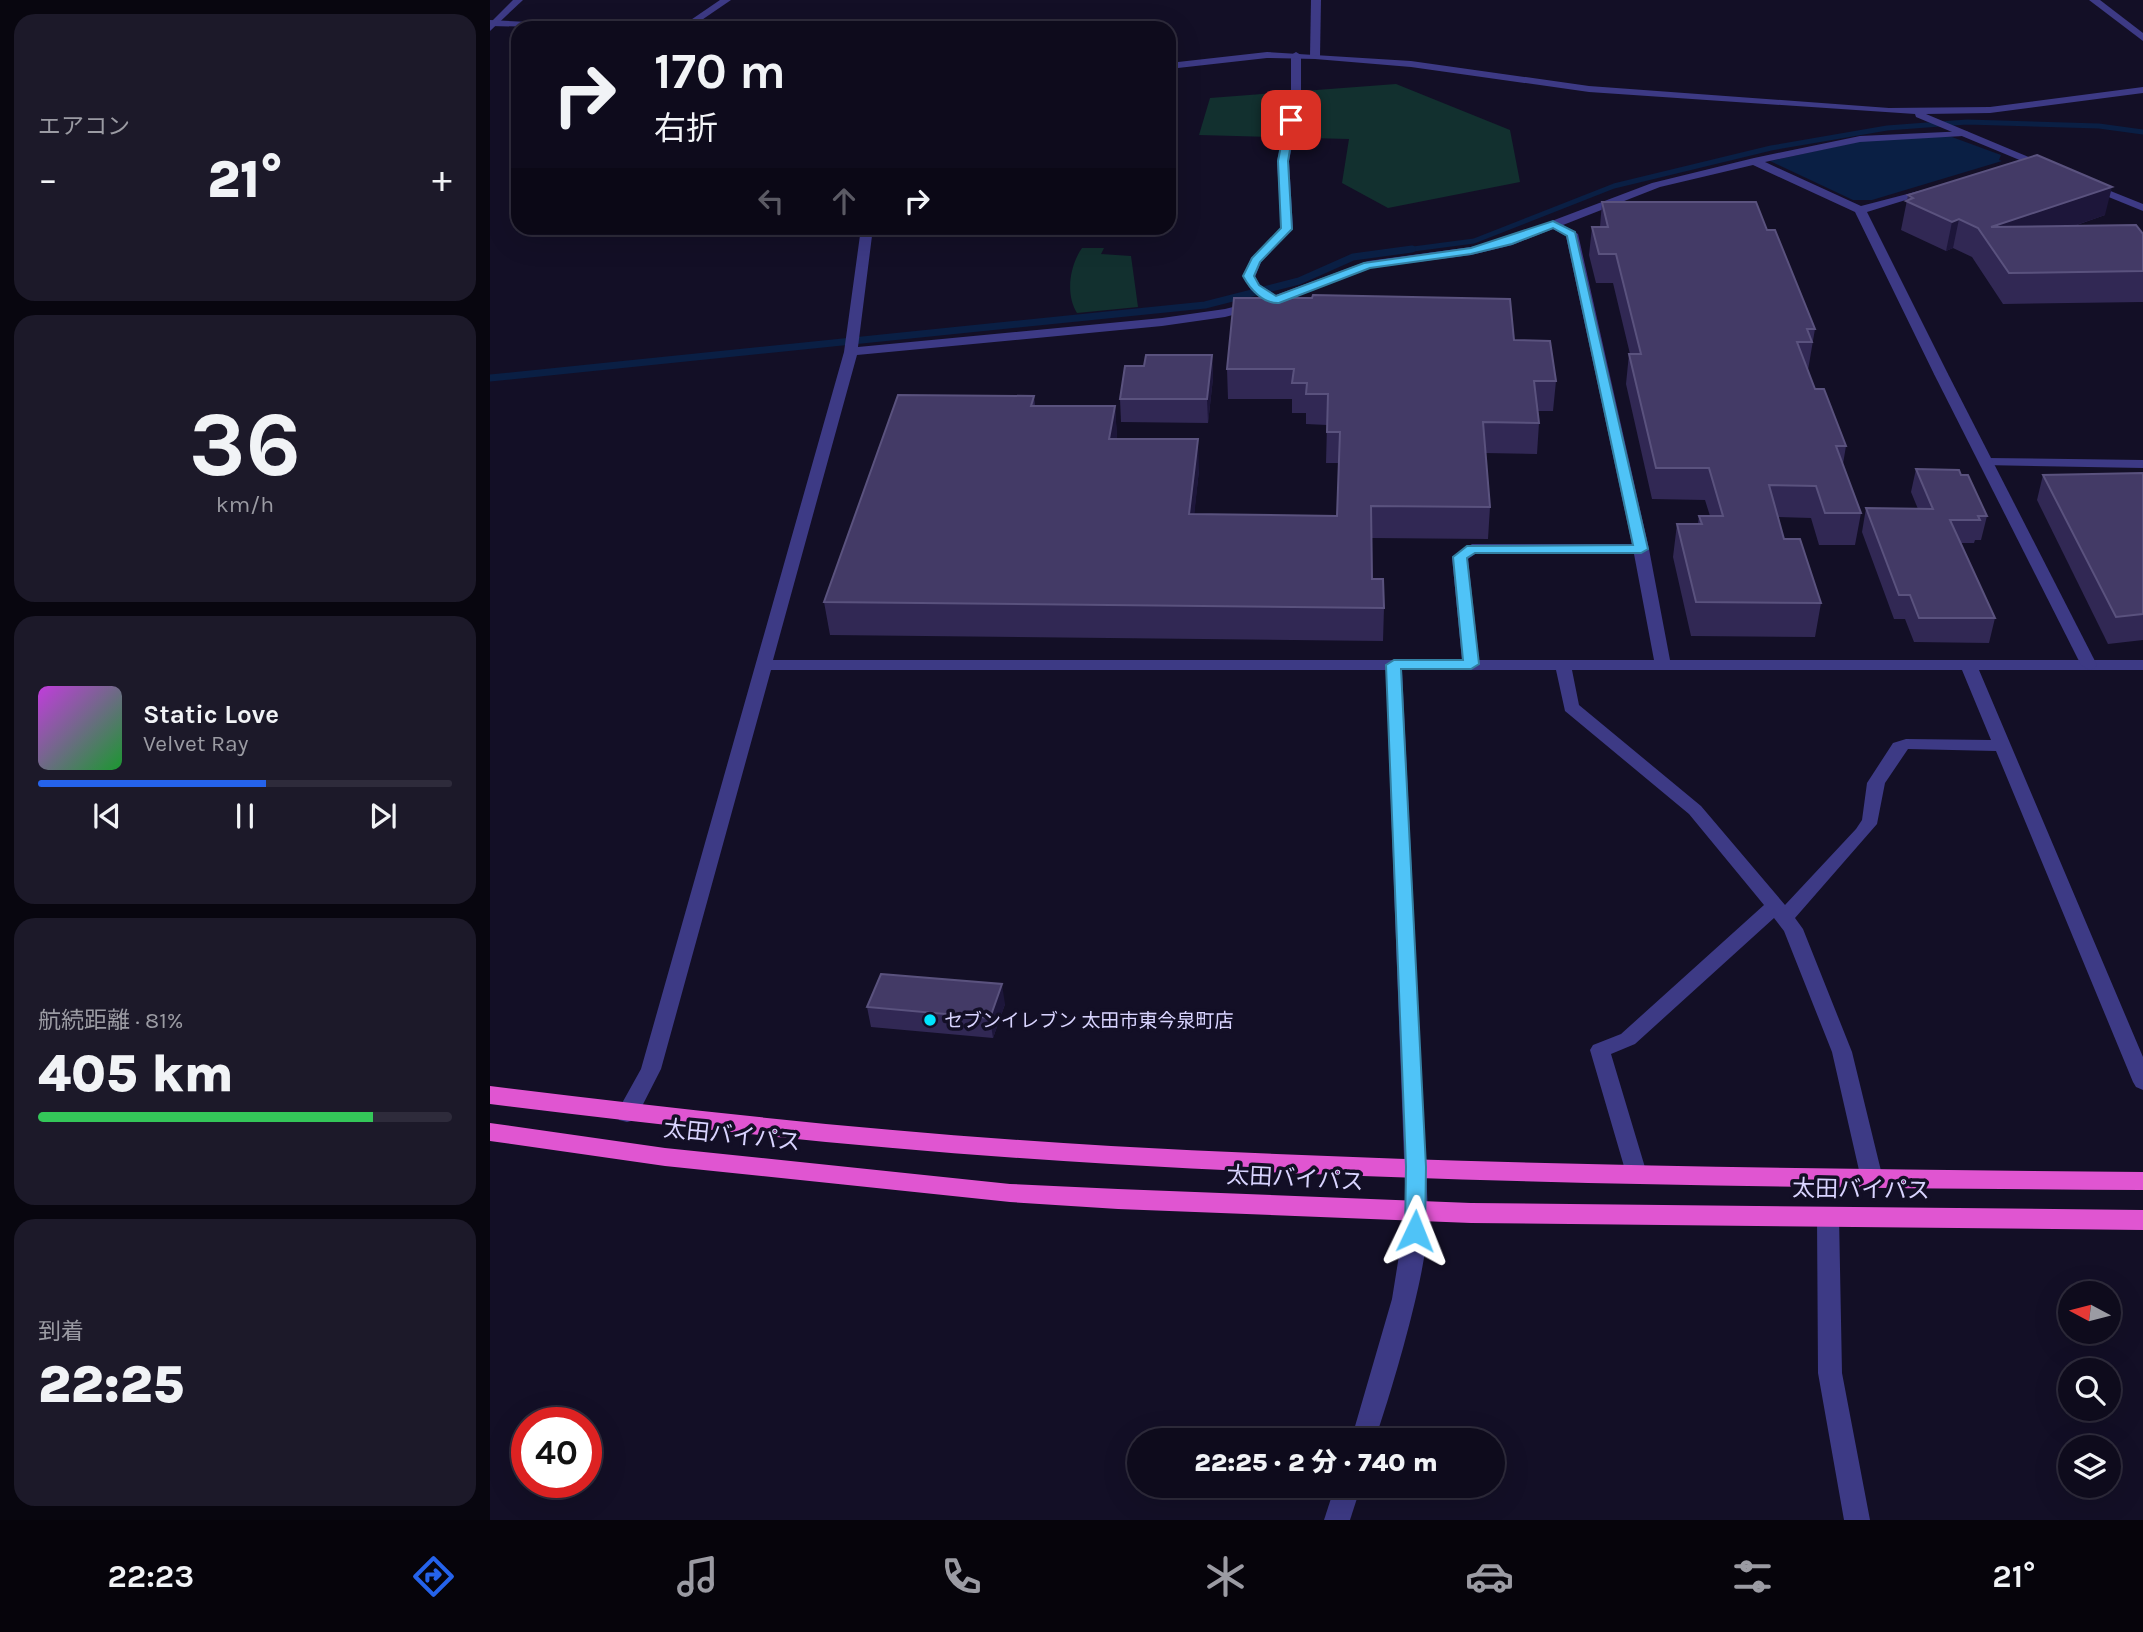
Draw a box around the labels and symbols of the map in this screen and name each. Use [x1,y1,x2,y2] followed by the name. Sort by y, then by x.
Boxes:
[1261,90,1321,150] pin
[944,1010,1234,1032] place label: セブンイレブン 太田市東今泉町店
[922,1012,938,1028] marker: セブンイレブン 太田市東今泉町店
[662,1115,802,1156] street label: 太田バイパス
[1226,1161,1364,1196] street label: 太田バイパス
[1792,1175,1930,1204] street label: 太田バイパス
[1378,1194,1452,1268] position arrow
[2058,1281,2121,1344] north arrow
[511,1407,602,1498] speed limit sign: 40

